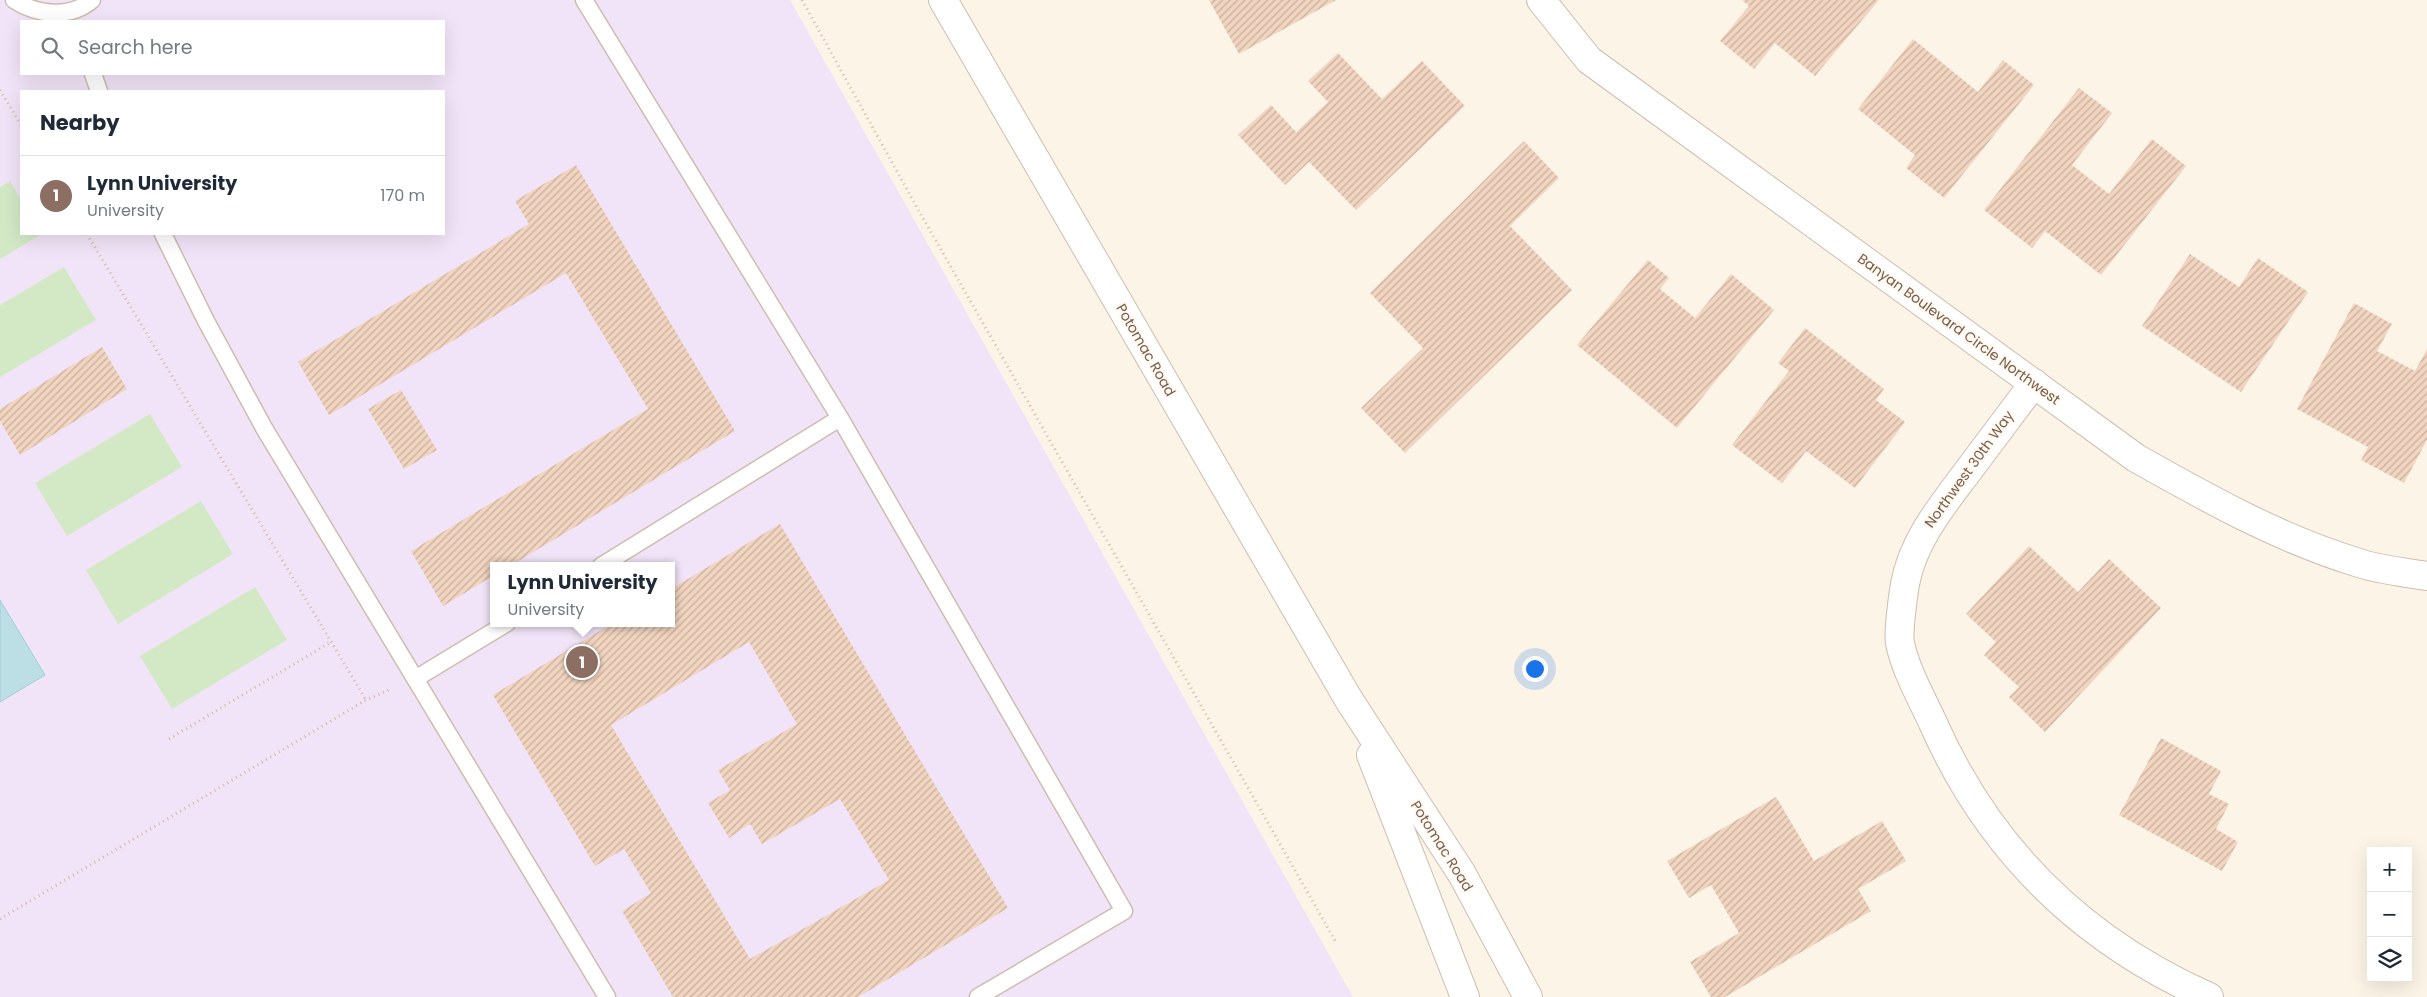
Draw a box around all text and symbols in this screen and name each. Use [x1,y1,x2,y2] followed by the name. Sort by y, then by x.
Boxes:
[20,20,445,75] search box
[38,34,66,62] icon: search
[78,34,192,61] text: Search here
[40,108,120,137] text: Nearby
[87,170,237,197] text: Lynn University
[53,184,59,207] text: 1
[380,184,425,207] text: 170 m
[87,199,164,222] text: University
[1854,249,2064,409] street label: Banyan Boulevard Circle Northwest
[1111,300,1181,400] street label: Potomac Road
[1920,406,2018,532] street label: Northwest 30th Way
[490,562,675,627] popup
[507,569,658,596] text: Lynn University
[507,598,584,621] text: University
[566,643,598,681] pin: 1
[1522,656,1548,682] your location
[1406,797,1478,895] street label: Potomac Road
[2367,847,2412,982] map controls
[2367,847,2412,892] button: +
[2367,892,2412,937] button: −
[2367,937,2412,982] button: layers

